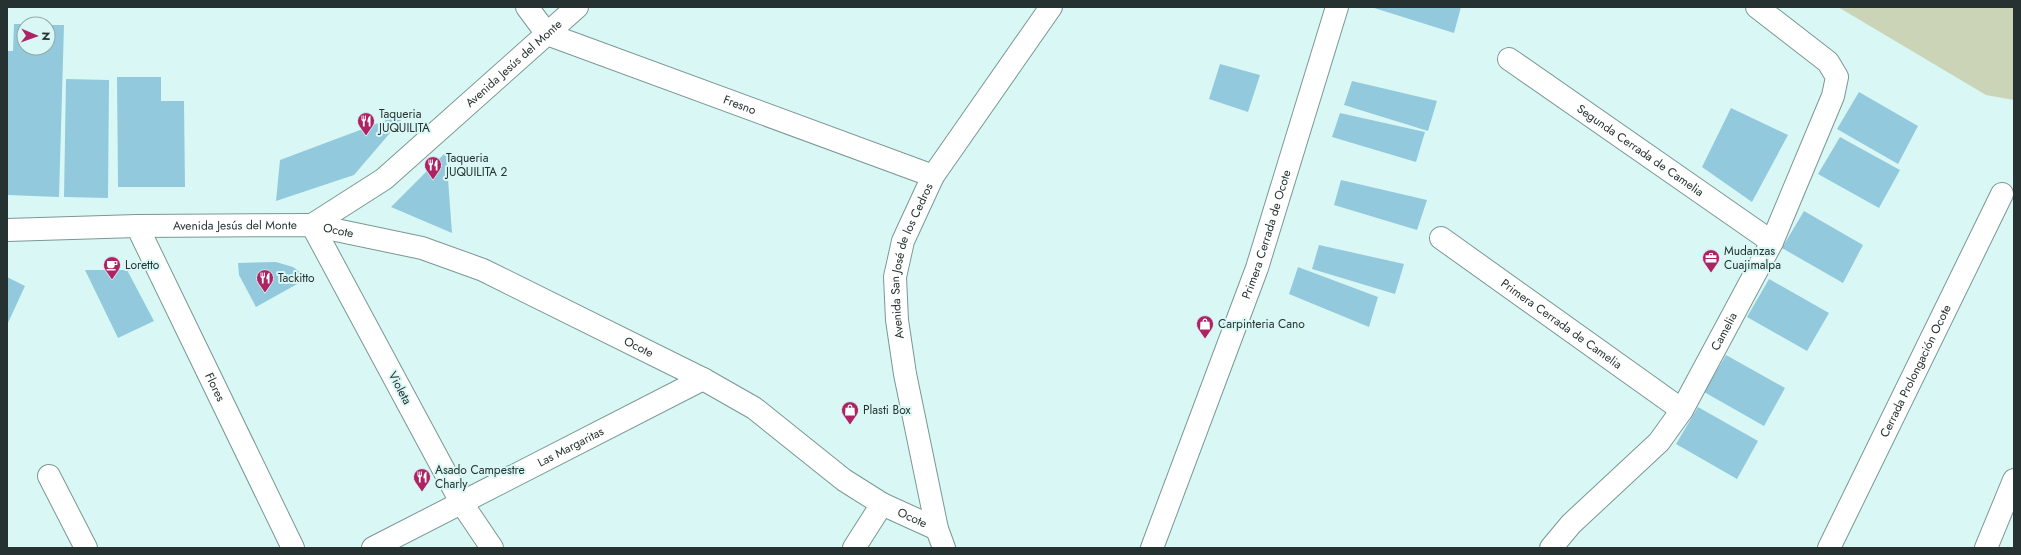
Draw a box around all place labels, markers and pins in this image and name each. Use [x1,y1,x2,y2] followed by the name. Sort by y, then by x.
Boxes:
[377,105,430,137] place label: Taqueria JUQUILITA
[356,111,376,136] restaurant icon: Taqueria JUQUILITA
[444,149,508,181] place label: Taqueria JUQUILITA 2
[423,155,443,180] restaurant icon: Taqueria JUQUILITA 2
[1724,242,1781,274] place label: Mudanzas Cuajimalpa
[1701,248,1721,273] office icon: Mudanzas Cuajimalpa
[102,255,122,280] cafe icon: Loretto
[125,256,160,274] place label: Loretto
[255,268,275,293] restaurant icon: Tackitto
[278,269,315,287] place label: Tackitto
[1195,314,1215,339] shop icon: Carpinteria Cano
[1218,315,1305,333] place label: Carpinteria Cano
[840,400,860,425] shop icon: Plasti Box
[863,401,912,419] place label: Plasti Box
[435,461,525,493] place label: Asado Campestre Charly
[412,467,432,492] restaurant icon: Asado Campestre Charly

